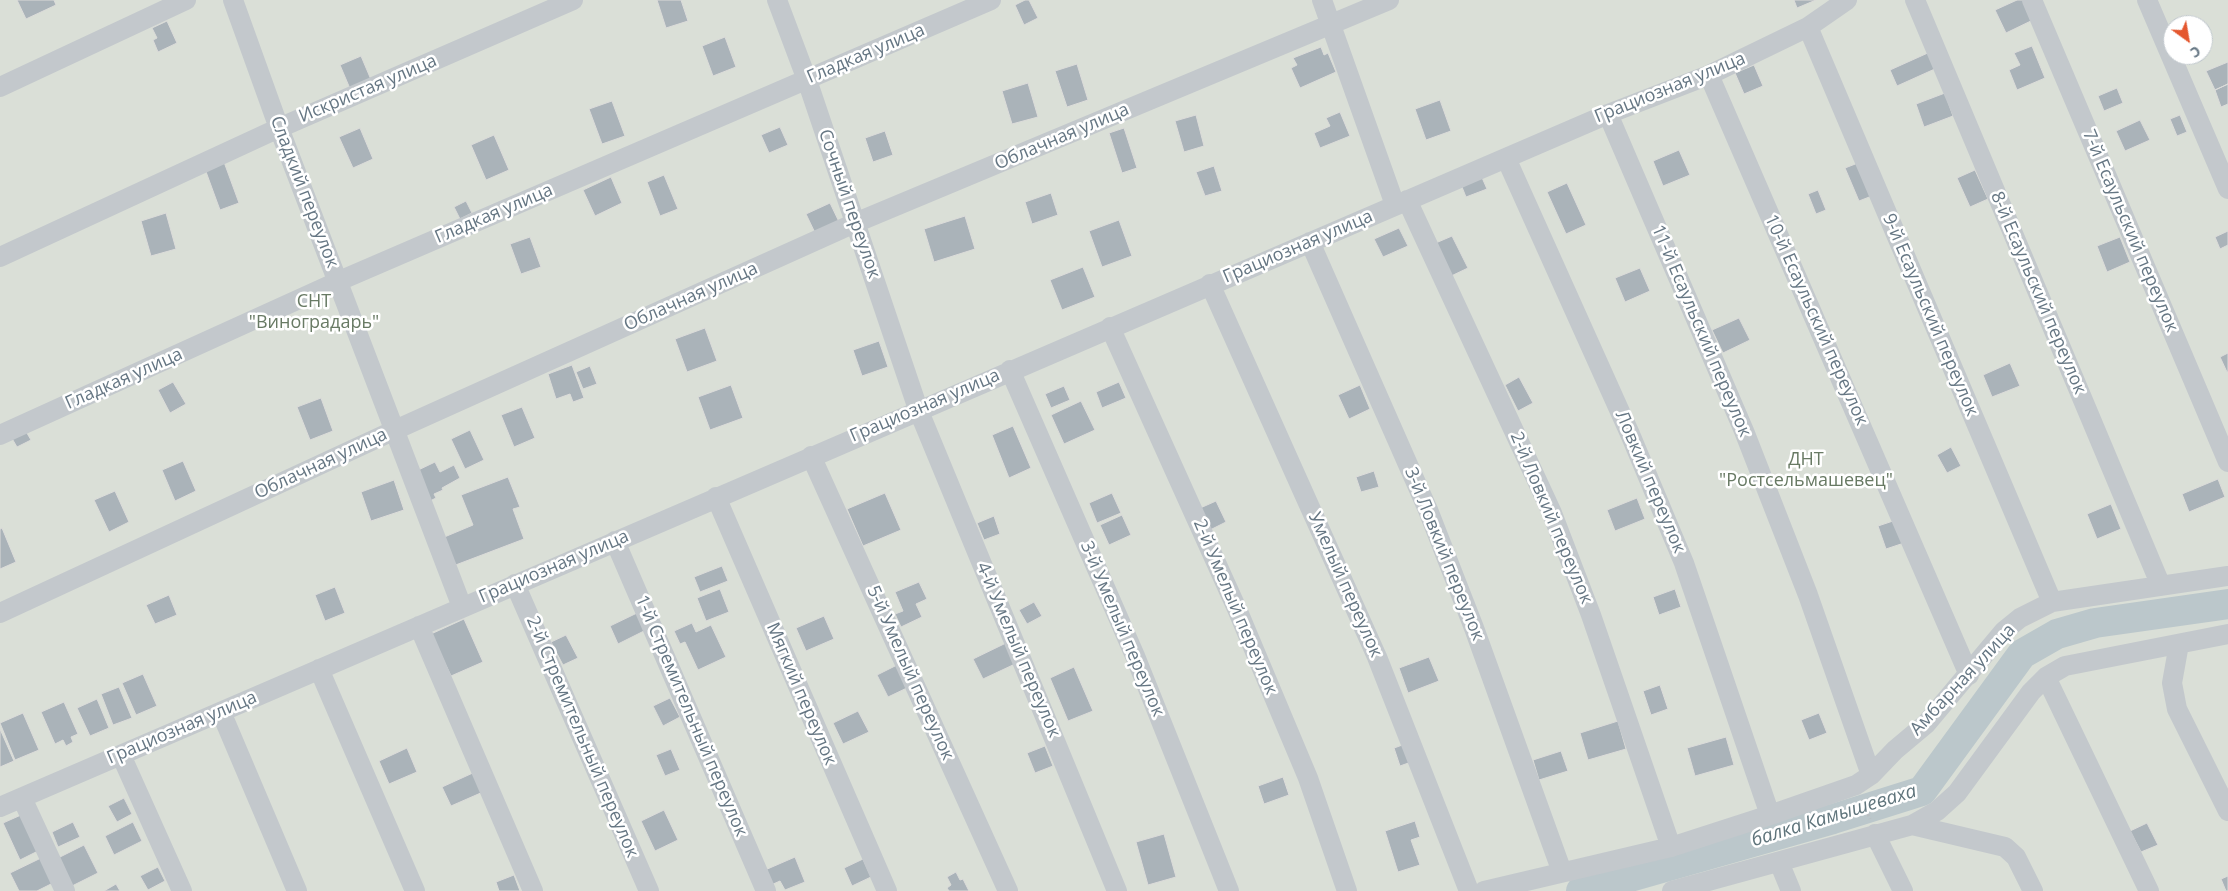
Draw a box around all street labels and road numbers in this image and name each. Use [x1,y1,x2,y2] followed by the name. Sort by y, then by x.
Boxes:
[804,19,928,89] street label: Гладкая улица
[1591,48,1749,128] street label: Грациозная улица
[296,50,440,128] street label: Искристая улица
[992,99,1132,175] street label: Облачная улица
[265,113,343,271] street label: Сладкий переулок
[2077,126,2183,336] street label: 7-й Есаульский переулок
[813,127,885,281] street label: Сочный переулок
[432,179,556,249] street label: Гладкая улица
[1985,188,2091,398] street label: 8-й Есаульский переулок
[1220,206,1376,288] street label: Грациозная улица
[1877,210,1983,420] street label: 9-й Есаульский переулок
[1760,211,1872,429] street label: 10-й Есаульский переулок
[1646,222,1756,440] street label: 11-й Есаульский переулок
[621,258,761,336] street label: Облачная улица
[62,344,186,414] street label: Гладкая улица
[847,365,1003,447] street label: Грациозная улица
[1610,408,1690,556] street label: Ловкий переулок
[251,424,391,504] street label: Облачная улица
[1505,429,1597,607] street label: 2-й Ловкий переулок
[1399,464,1489,644] street label: 3-й Ловкий переулок
[1303,509,1387,661] street label: Умелый переулок
[1188,516,1282,698] street label: 2-й Умелый переулок
[476,526,632,608] street label: Грациозная улица
[1075,538,1169,720] street label: 3-й Умелый переулок
[971,559,1065,741] street label: 4-й Умелый переулок
[862,582,958,764] street label: 5-й Умелый переулок
[630,592,752,840] street label: 1-й Стремительный переулок
[521,613,643,861] street label: 2-й Стремительный переулок
[761,620,841,768] street label: Мягкий переулок
[1906,620,2020,740] street label: Амбарная улица
[104,687,260,769] street label: Грациозная улица

